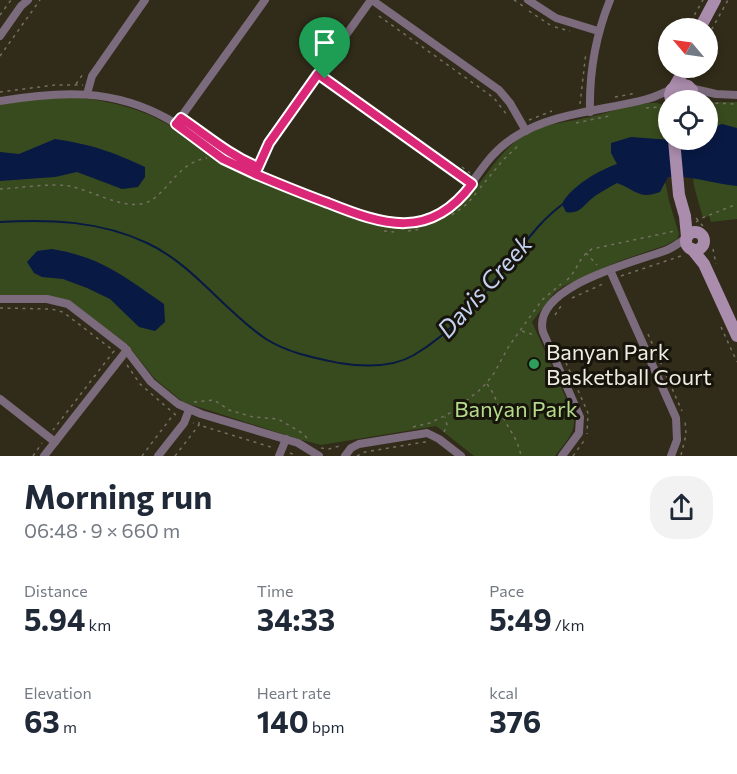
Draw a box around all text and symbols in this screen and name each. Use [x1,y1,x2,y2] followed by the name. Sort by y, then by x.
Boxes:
[299,17,350,79] pin
[658,18,718,78] north arrow
[658,18,718,150] map controls
[308,26,341,59] icon: arrive
[658,90,718,150] button: locate
[431,228,538,343] water label: Davis Creek
[546,338,712,390] place label: Banyan Park Basketball Court
[527,357,541,371] marker: Banyan Park Basketball Court
[454,395,578,422] park label: Banyan Park
[24,475,212,516] text: Morning run
[650,476,713,539] button: share
[24,518,180,542] text: 06:48 · 9 × 660 m
[24,581,88,600] text: Distance
[257,581,293,600] text: Time
[489,581,524,600] text: Pace
[24,600,86,637] text: 5.94
[257,600,335,637] text: 34:33
[489,600,552,637] text: 5:49
[86,615,111,634] text: km
[552,615,585,634] text: /km
[24,683,92,702] text: Elevation
[257,683,331,702] text: Heart rate
[489,683,518,702] text: kcal
[24,702,60,739] text: 63
[257,702,309,739] text: 140
[489,702,541,739] text: 376
[60,717,77,736] text: m
[309,717,345,736] text: bpm

